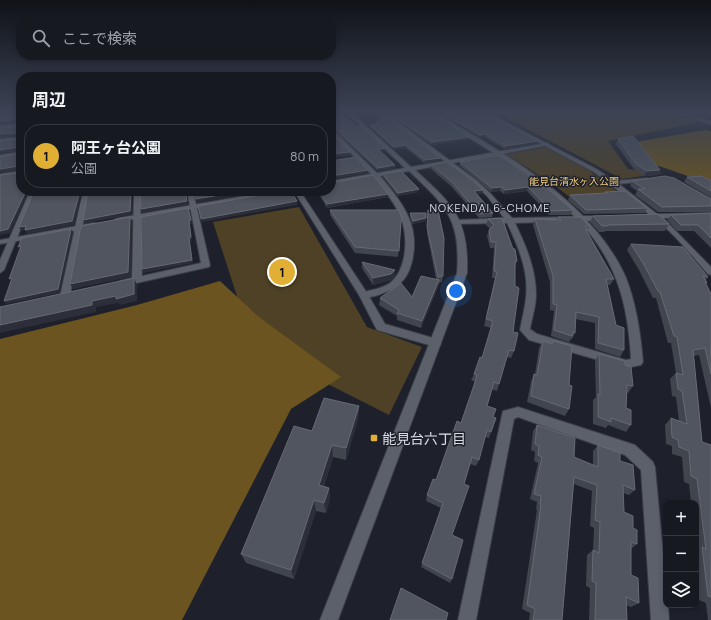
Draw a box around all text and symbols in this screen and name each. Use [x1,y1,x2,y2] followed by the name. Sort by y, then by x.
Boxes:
[16,16,336,60] search box
[30,27,52,49] icon: search
[62,28,137,49] text: ここで検索
[32,88,66,111] text: 周辺
[71,137,161,158] text: 阿王ヶ台公園
[43,147,49,165] text: 1
[290,147,319,165] text: 80 m
[71,159,97,177] text: 公園
[529,174,619,188] park label: 能見台清水ヶ入公園
[429,200,551,215] district label: NOKENDAI 6-CHOME
[269,257,295,287] pin: 1
[446,281,466,301] your location
[382,429,466,448] place label: 能見台六丁目
[369,433,379,443] marker: 能見台六丁目
[663,500,699,608] map controls
[663,500,699,536] button: +
[663,536,699,572] button: −
[663,572,699,608] button: layers

